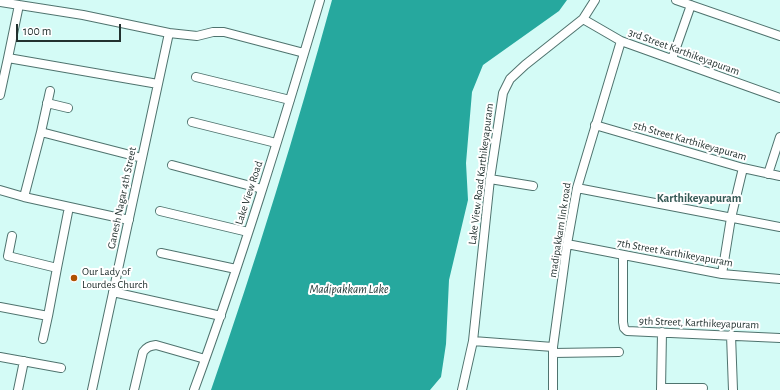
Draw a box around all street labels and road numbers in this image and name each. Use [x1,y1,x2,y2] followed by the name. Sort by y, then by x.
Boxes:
[627,26,741,78] street label: 3rd Street Karthikeyapuram
[466,103,496,245] street label: Lake View Road Karthikeyapuram
[632,118,748,164] street label: 5th Street Karthikeyapuram
[105,146,139,250] street label: Ganesh Nagar 4th Street
[232,159,266,227] street label: Lake View Road
[546,182,574,278] street label: madipakkam link road
[616,236,734,270] street label: 7th Street Karthikeyapuram
[639,314,759,332] street label: 9th Street, Karthikeyapuram

